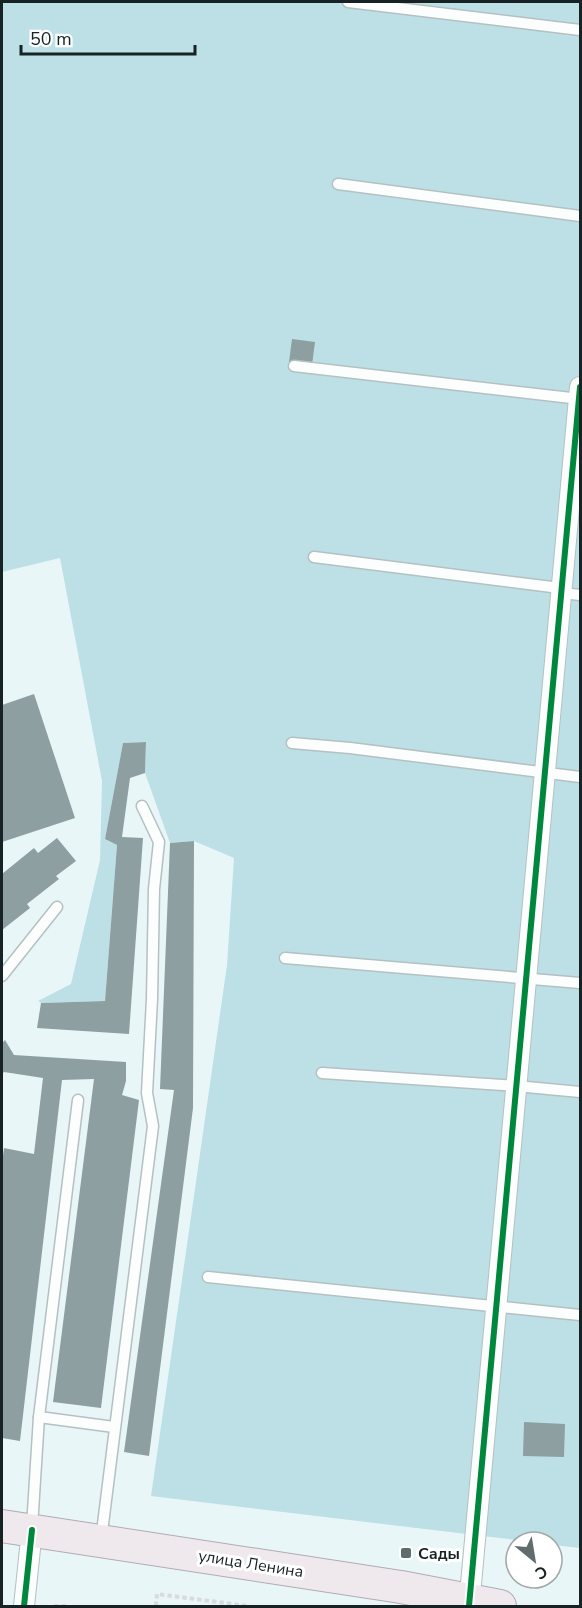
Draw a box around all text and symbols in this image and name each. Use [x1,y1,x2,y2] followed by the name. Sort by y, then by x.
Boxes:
[21,18,195,56] scale bar
[30,27,72,51] text: 50 m
[504,1530,564,1590] north arrow
[418,1543,460,1565] place label: Сады
[197,1545,305,1583] street label: улица Ленина
[399,1546,413,1560] marker: Сады
[531,1560,551,1584] text: С

